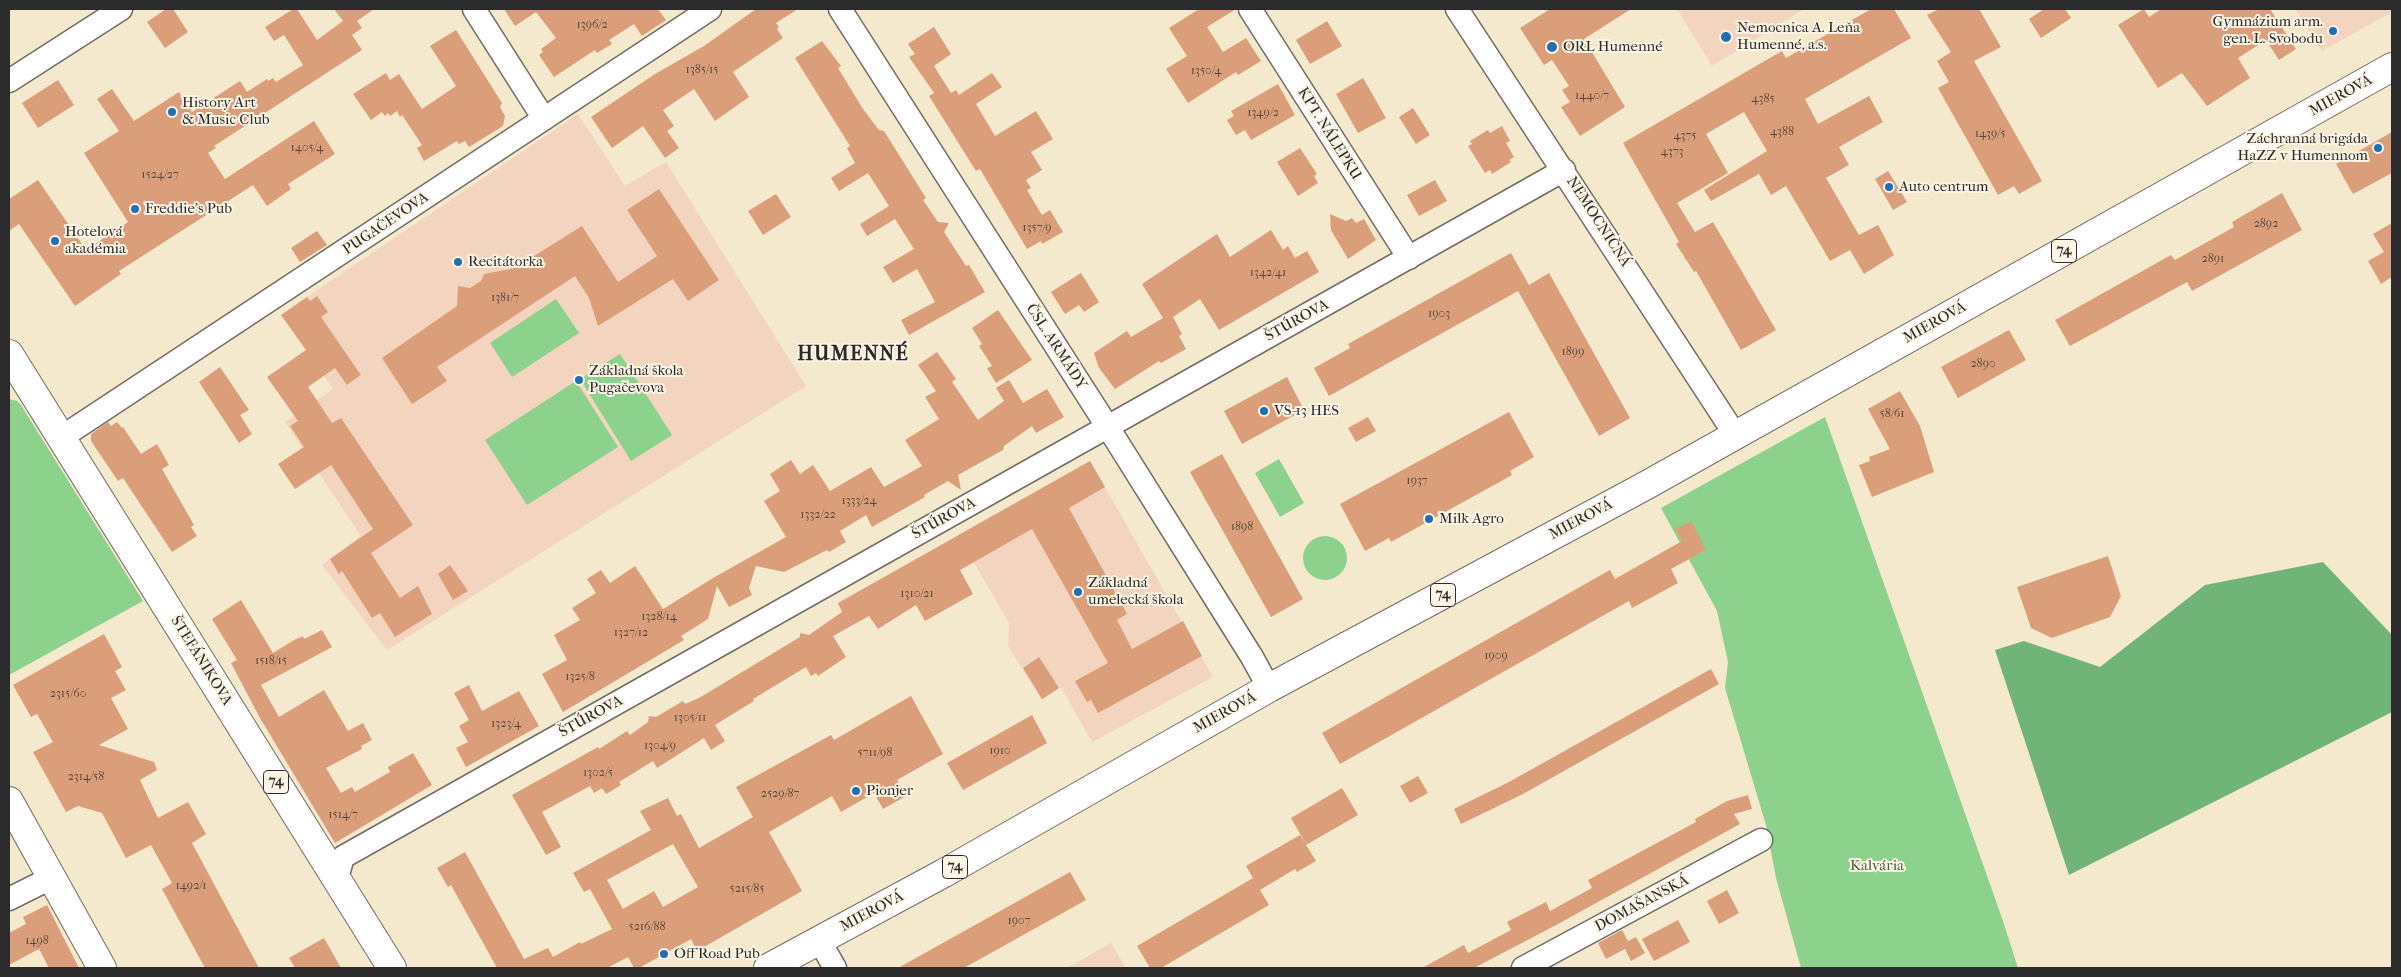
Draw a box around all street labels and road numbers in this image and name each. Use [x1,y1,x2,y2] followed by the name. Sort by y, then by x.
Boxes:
[2306,71,2376,121] street label: MIEROVÁ
[1293,84,1365,184] street label: KPT. NÁLEPKU
[1562,173,1634,271] street label: NEMOCNIČNÁ
[340,189,432,259] street label: PUGAČEVOVA
[2052,240,2076,262] road number: 74
[1262,296,1332,346] street label: ŠTÚROVA
[1900,298,1970,348] street label: MIEROVÁ
[1022,301,1090,393] street label: ČSL. ARMÁDY
[909,494,979,544] street label: ŠTÚROVA
[1546,496,1616,544] street label: MIEROVÁ
[1430,584,1456,606] road number: 74
[166,613,236,709] street label: ŠTEFÁNIKOVA
[1190,688,1260,738] street label: MIEROVÁ
[556,692,626,742] street label: ŠTÚROVA
[264,770,288,794] road number: 74
[942,856,968,879] road number: 74
[1592,872,1692,936] street label: DOMAŠANSKÁ
[837,888,907,936] street label: MIEROVÁ

